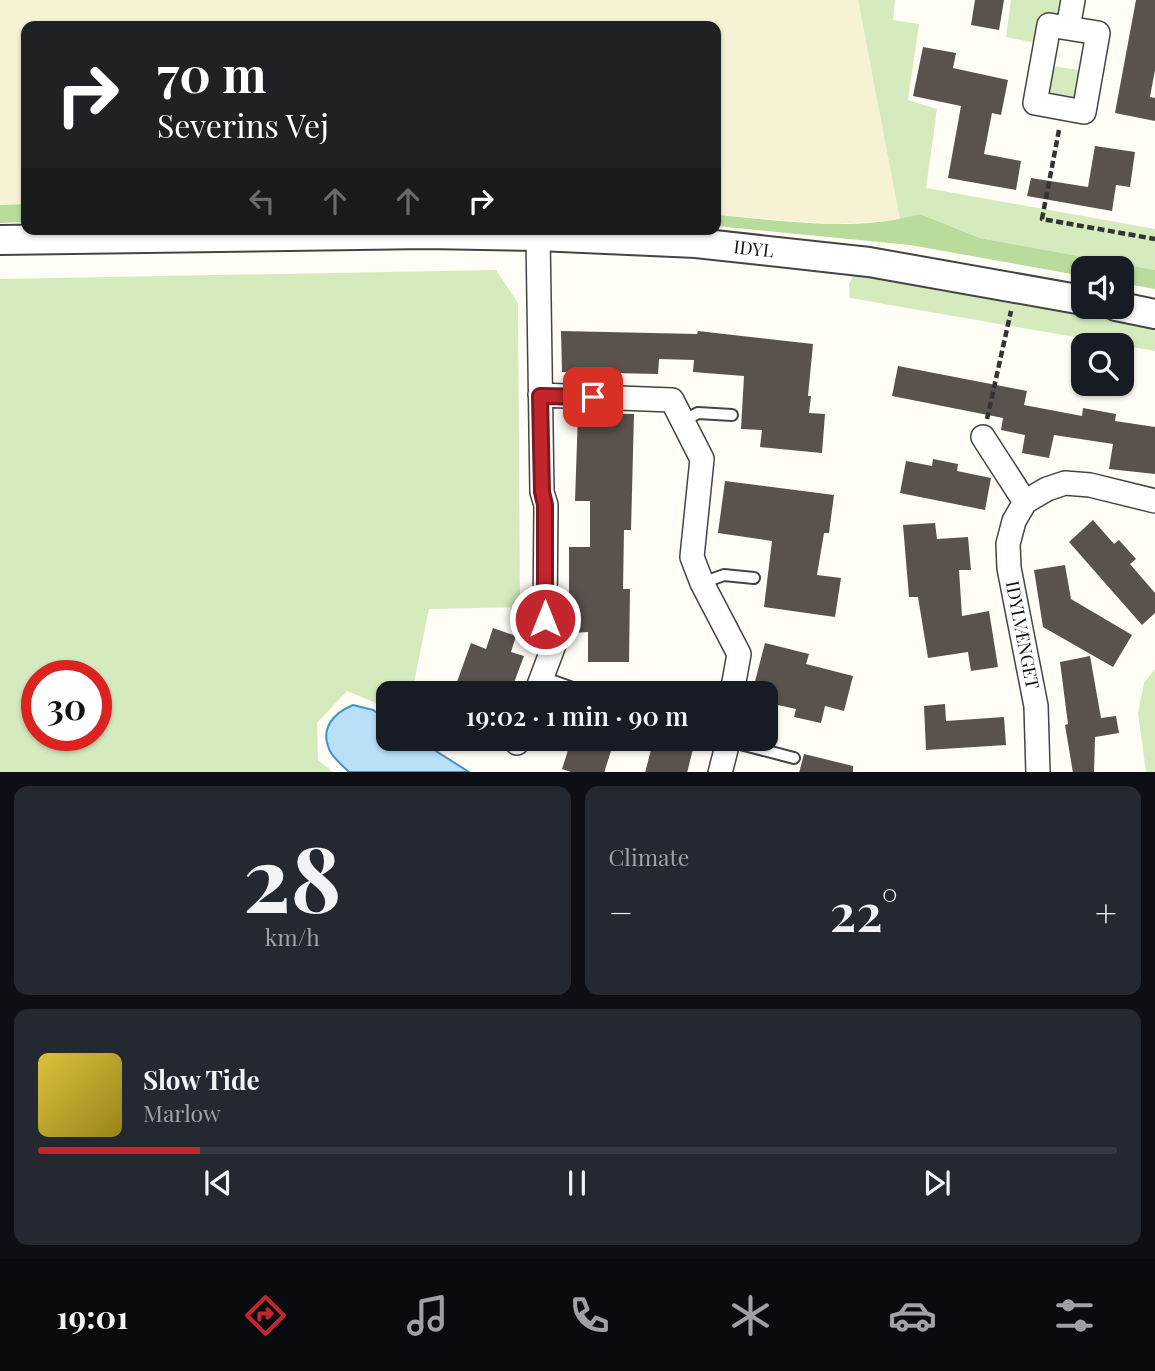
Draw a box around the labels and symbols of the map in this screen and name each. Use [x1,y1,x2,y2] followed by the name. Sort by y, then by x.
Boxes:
[732,234,775,262] street label: IDYL
[563,367,623,427] pin
[1001,579,1045,691] street label: IDYLVÆNGET
[508,582,582,656] position arrow
[21,660,112,751] speed limit sign: 30

